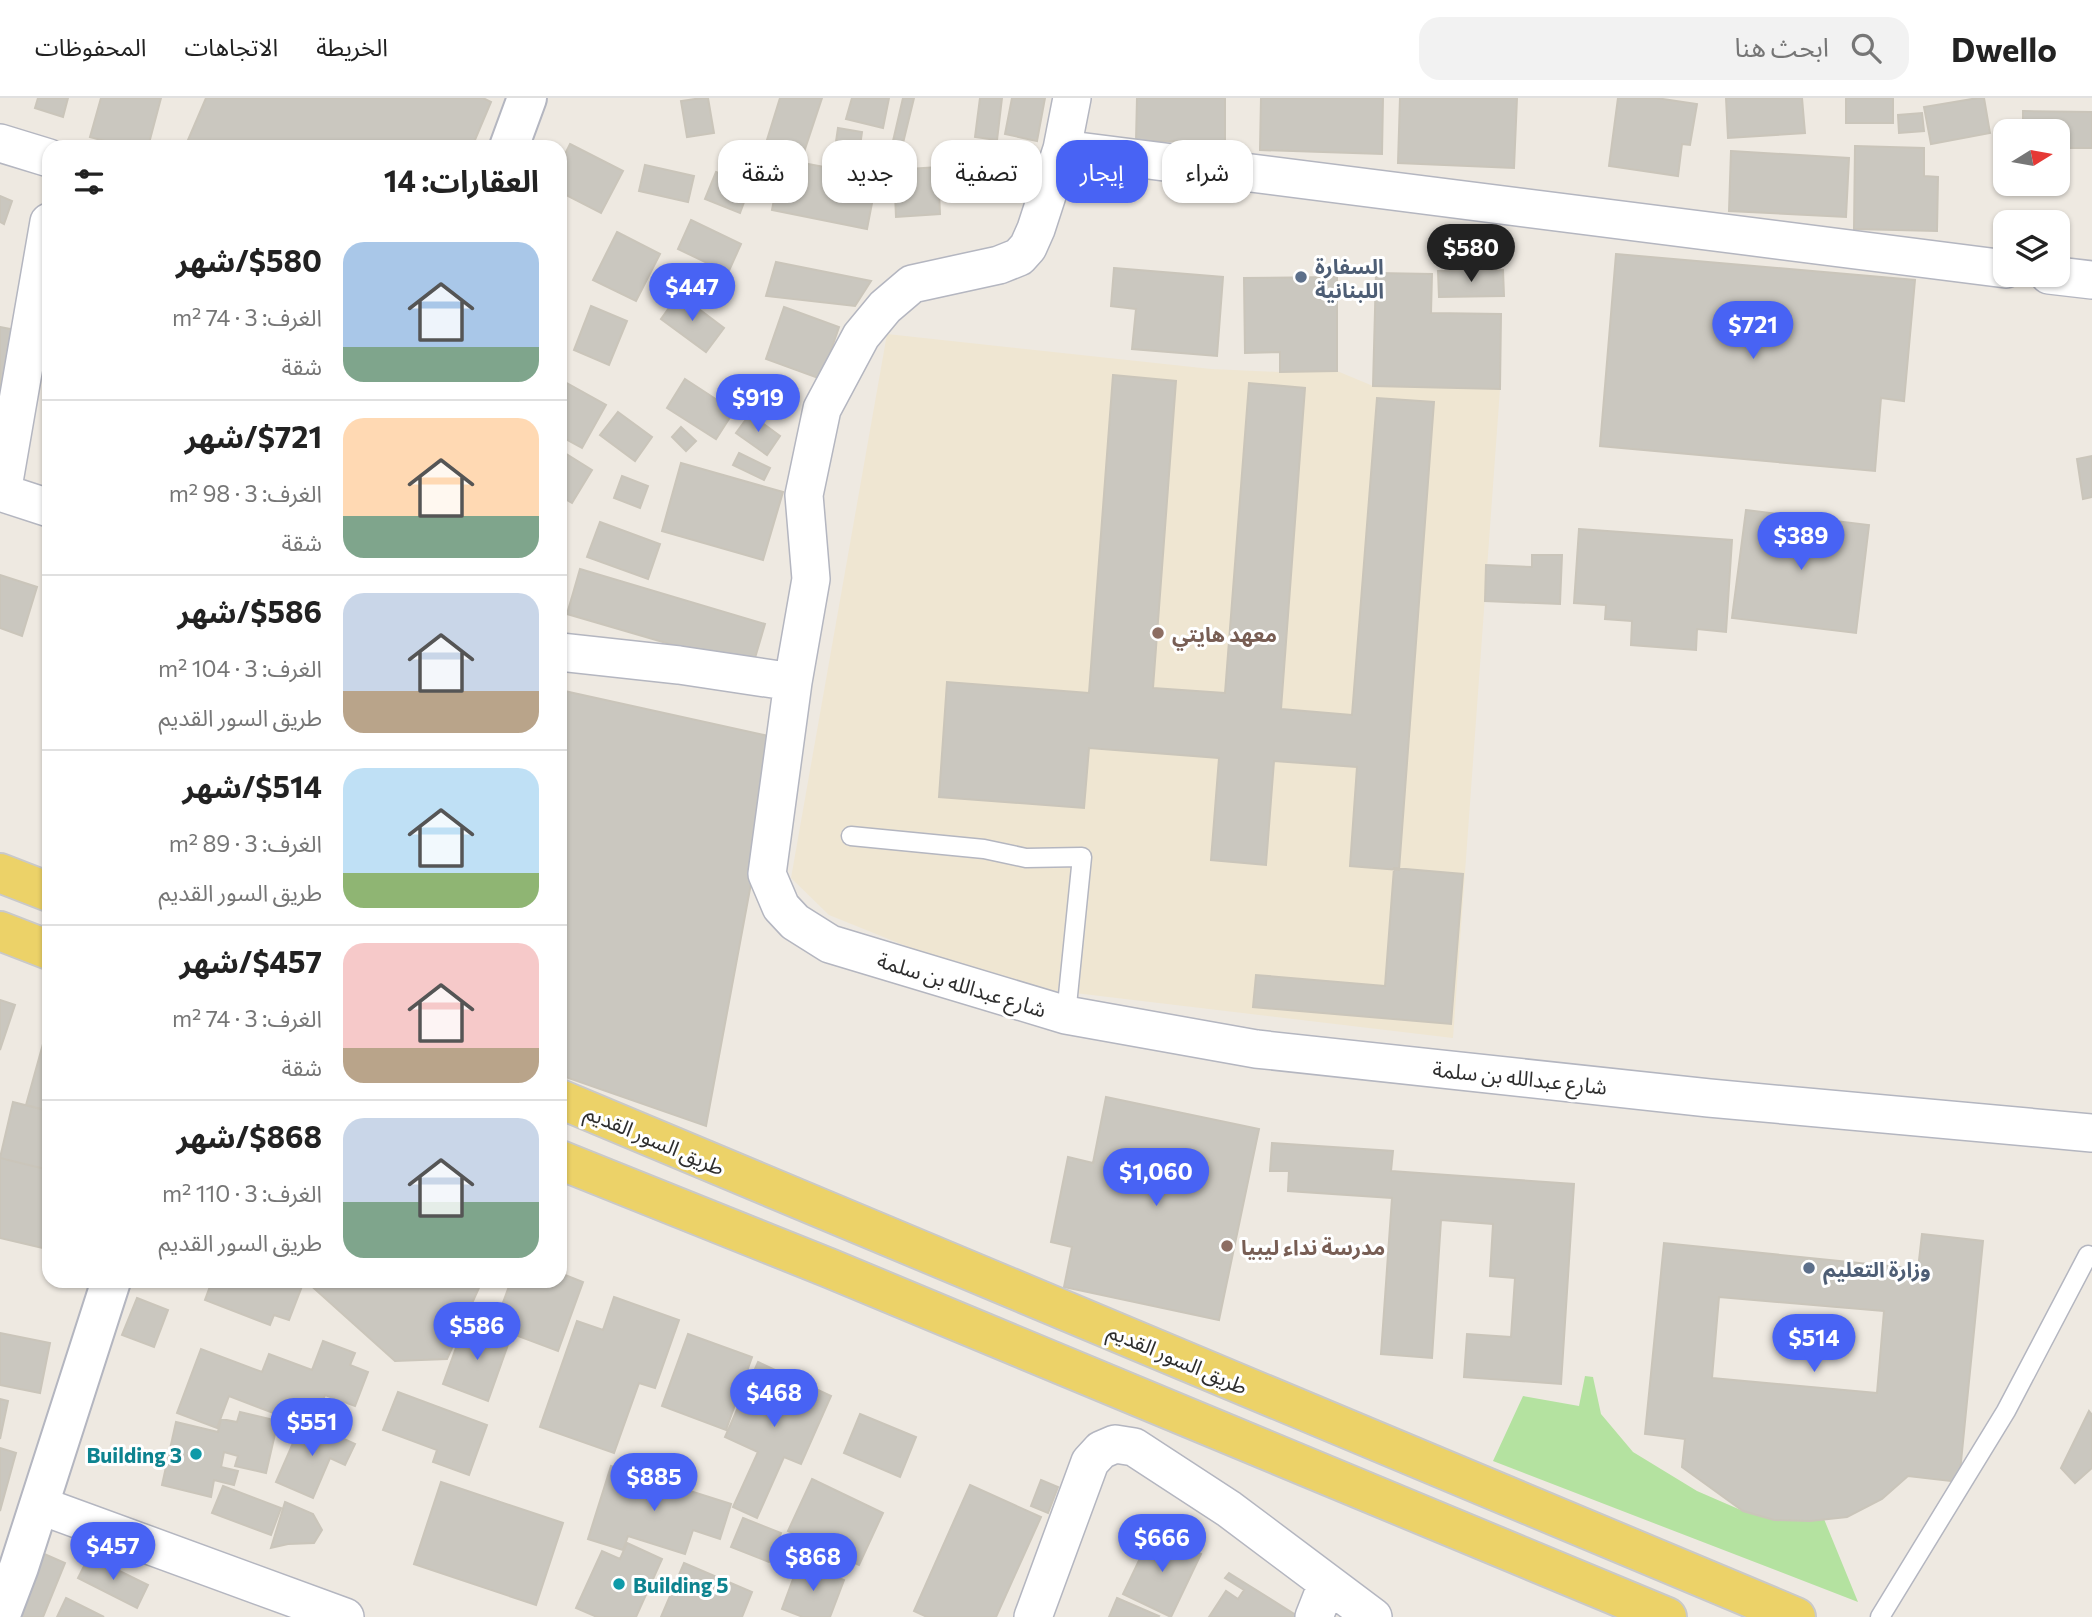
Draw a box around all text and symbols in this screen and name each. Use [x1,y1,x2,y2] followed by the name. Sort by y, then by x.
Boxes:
[1419,17,1909,80] search box
[1951,28,2057,69] text: Dwello
[1847,29,1885,67] icon: search
[1734,31,1829,62] text: ابحث هنا
[35,32,146,61] text: المحفوظات
[184,32,278,61] text: الاتجاهات
[316,32,388,61] text: الخريطة
[1993,119,2070,196] north arrow
[1993,119,2070,287] map controls
[718,140,808,203] chip: شقة
[822,140,917,203] chip: جديد
[931,140,1042,203] chip: تصفية
[1056,140,1148,203] chip: إيجار
[1162,140,1253,203] chip: شراء
[384,161,539,198] text: العقارات: 14
[70,163,108,201] icon: filters
[1993,210,2070,287] button: layers
[1430,225,1512,284] pin: $580
[1443,233,1499,261] text: $580
[176,241,322,278] text: $580/شهر
[1315,253,1384,303] place label: السفارة اللبنانية
[651,264,733,323] pin: $447
[1293,269,1309,285] marker: السفارة اللبنانية
[399,270,483,354] icon: home
[665,272,719,300] text: $447
[1712,302,1794,361] pin: $721
[172,303,322,331] text: الغرف: 3 · 74 m²
[1728,310,1778,338] text: $721
[281,352,322,380] text: شقة
[717,374,799,434] pin: $919
[732,383,784,411] text: $919
[185,417,322,454] text: $721/شهر
[399,446,483,530] icon: home
[169,479,322,507] text: الغرف: 3 · 98 m²
[1760,512,1842,572] pin: $389
[1773,521,1829,549] text: $389
[281,528,322,556] text: شقة
[177,592,322,629] text: $586/شهر
[399,621,483,705] icon: home
[1172,621,1277,651] place label: معهد هايتي
[1150,625,1166,641] marker: معهد هايتي
[158,654,322,682] text: الغرف: 3 · 104 m²
[159,703,322,731] text: طريق السور القديم
[183,767,322,804] text: $514/شهر
[399,796,483,880] icon: home
[169,829,322,857] text: الغرف: 3 · 89 m²
[159,878,322,906] text: طريق السور القديم
[180,942,322,979] text: $457/شهر
[874,946,1049,1025] street label: شارع عبدالله بن سلمة
[399,971,483,1055] icon: home
[172,1004,322,1032] text: الغرف: 3 · 74 m²
[281,1053,322,1081] text: شقة
[1431,1055,1608,1103] street label: شارع عبدالله بن سلمة
[580,1098,729,1183] street label: طريق السور القديم
[176,1117,322,1154] text: $868/شهر
[399,1146,483,1230] icon: home
[1099,1148,1213,1208] pin: $1,060
[1119,1157,1193,1185] text: $1,060
[162,1179,322,1207] text: الغرف: 3 · 110 m²
[159,1228,322,1256] text: طريق السور القديم
[1241,1234,1385,1260] place label: مدرسة نداء ليبيا
[1219,1238,1235,1254] marker: مدرسة نداء ليبيا
[1823,1256,1931,1285] place label: وزارة التعليم
[1801,1260,1817,1276] marker: وزارة التعليم
[436,1302,518,1362] pin: $586
[449,1311,505,1339] text: $586
[1773,1314,1855,1374] pin: $514
[1103,1317,1252,1402] street label: طريق السور القديم
[1788,1323,1840,1351] text: $514
[733,1370,815,1429] pin: $468
[746,1378,802,1406] text: $468
[271,1398,353,1458] pin: $551
[287,1407,337,1435] text: $551
[86,1442,182,1467] place label: Building 3
[188,1446,204,1462] marker: Building 3
[613,1454,695,1513] pin: $885
[626,1462,682,1490] text: $885
[1121,1514,1203,1574] pin: $666
[72,1522,154,1582] pin: $457
[1134,1523,1190,1551] text: $666
[86,1531,140,1559] text: $457
[772,1534,854,1593] pin: $868
[785,1542,841,1570] text: $868
[633,1572,729,1597] place label: Building 5
[611,1576,627,1592] marker: Building 5

